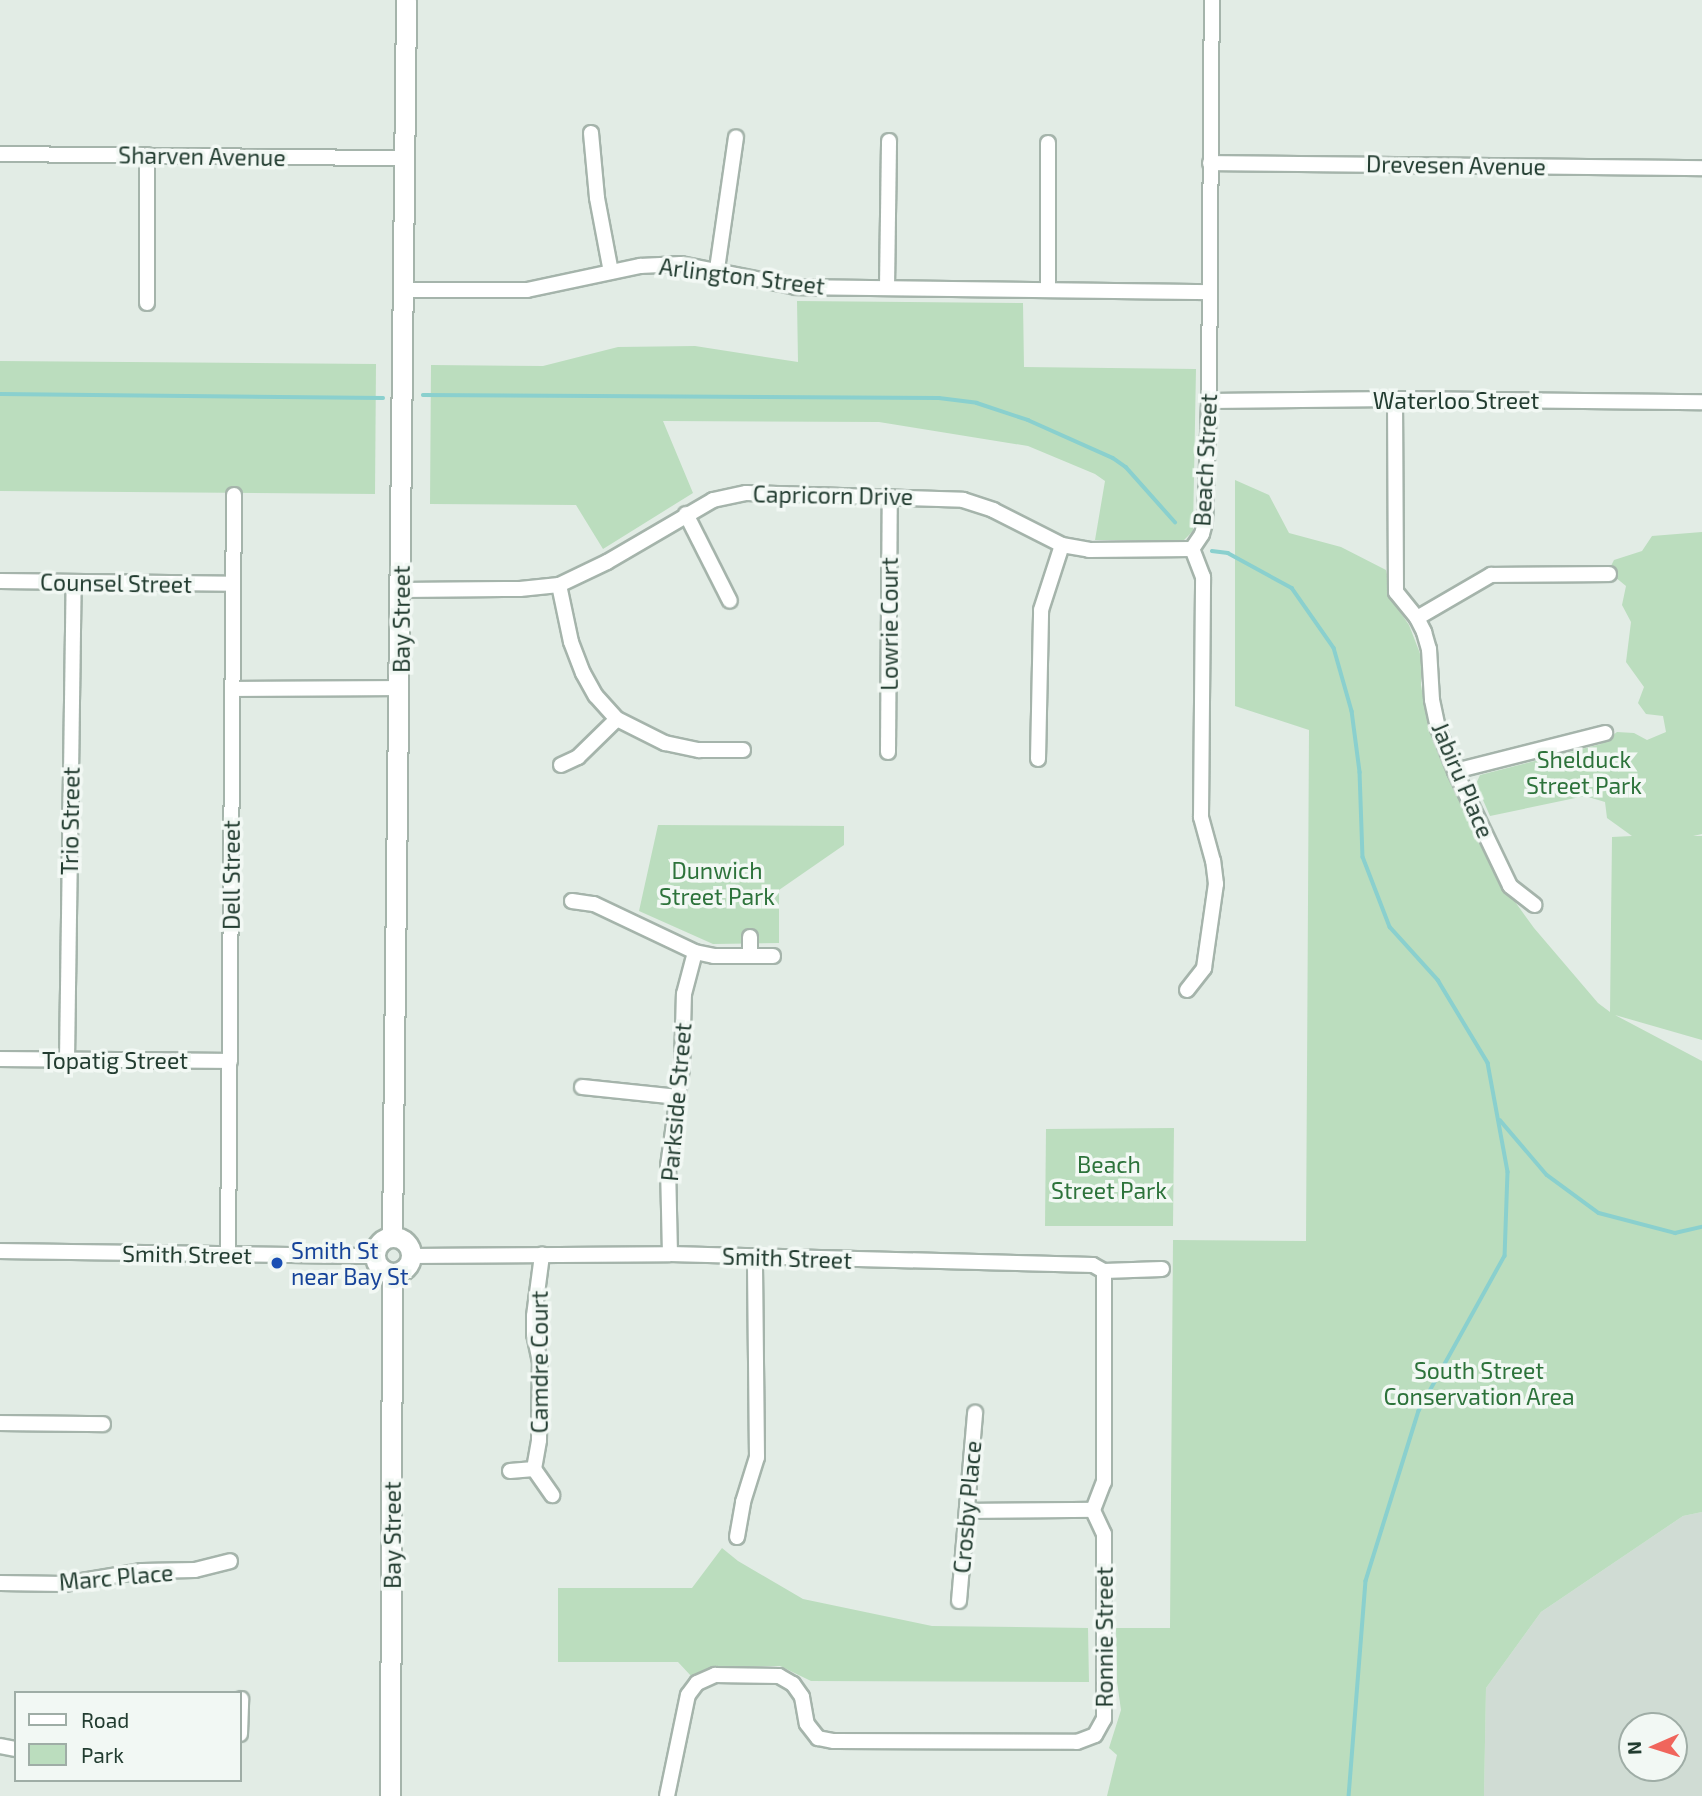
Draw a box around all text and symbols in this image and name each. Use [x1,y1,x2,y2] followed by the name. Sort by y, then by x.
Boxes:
[118,141,286,171] street label: Sharven Avenue
[1366,150,1546,180] street label: Drevesen Avenue
[658,252,826,300] street label: Arlington Street
[1373,386,1539,414] street label: Waterloo Street
[1188,393,1222,527] street label: Beach Street
[753,480,913,510] street label: Capricorn Drive
[875,557,903,691] street label: Lowrie Court
[387,565,415,673] street label: Bay Street
[39,568,193,598] street label: Counsel Street
[1426,718,1500,842] street label: Jabiru Place
[1526,745,1642,799] park label: Shelduck Street Park
[55,767,85,875] street label: Trio Street
[217,820,245,930] street label: Dell Street
[659,856,775,910] park label: Dunwich Street Park
[655,1022,697,1182] street label: Parkside Street
[42,1046,188,1074] street label: Topatig Street
[1051,1150,1167,1204] park label: Beach Street Park
[291,1236,409,1290] place label: Smith St near Bay St
[122,1239,252,1269] street label: Smith Street
[722,1242,852,1274] street label: Smith Street
[269,1255,285,1271] marker: Smith St near Bay St
[525,1291,553,1433] street label: Camdre Court
[1383,1356,1575,1410] park label: South Street Conservation Area
[947,1439,987,1575] street label: Crosby Place
[378,1481,406,1589] street label: Bay Street
[58,1558,174,1596] street label: Marc Place
[1090,1567,1118,1707] street label: Ronnie Street
[14,1691,242,1782] legend
[81,1707,129,1732] text: Road
[1618,1712,1688,1782] north arrow
[1622,1741,1645,1755] text: N
[81,1742,124,1767] text: Park

